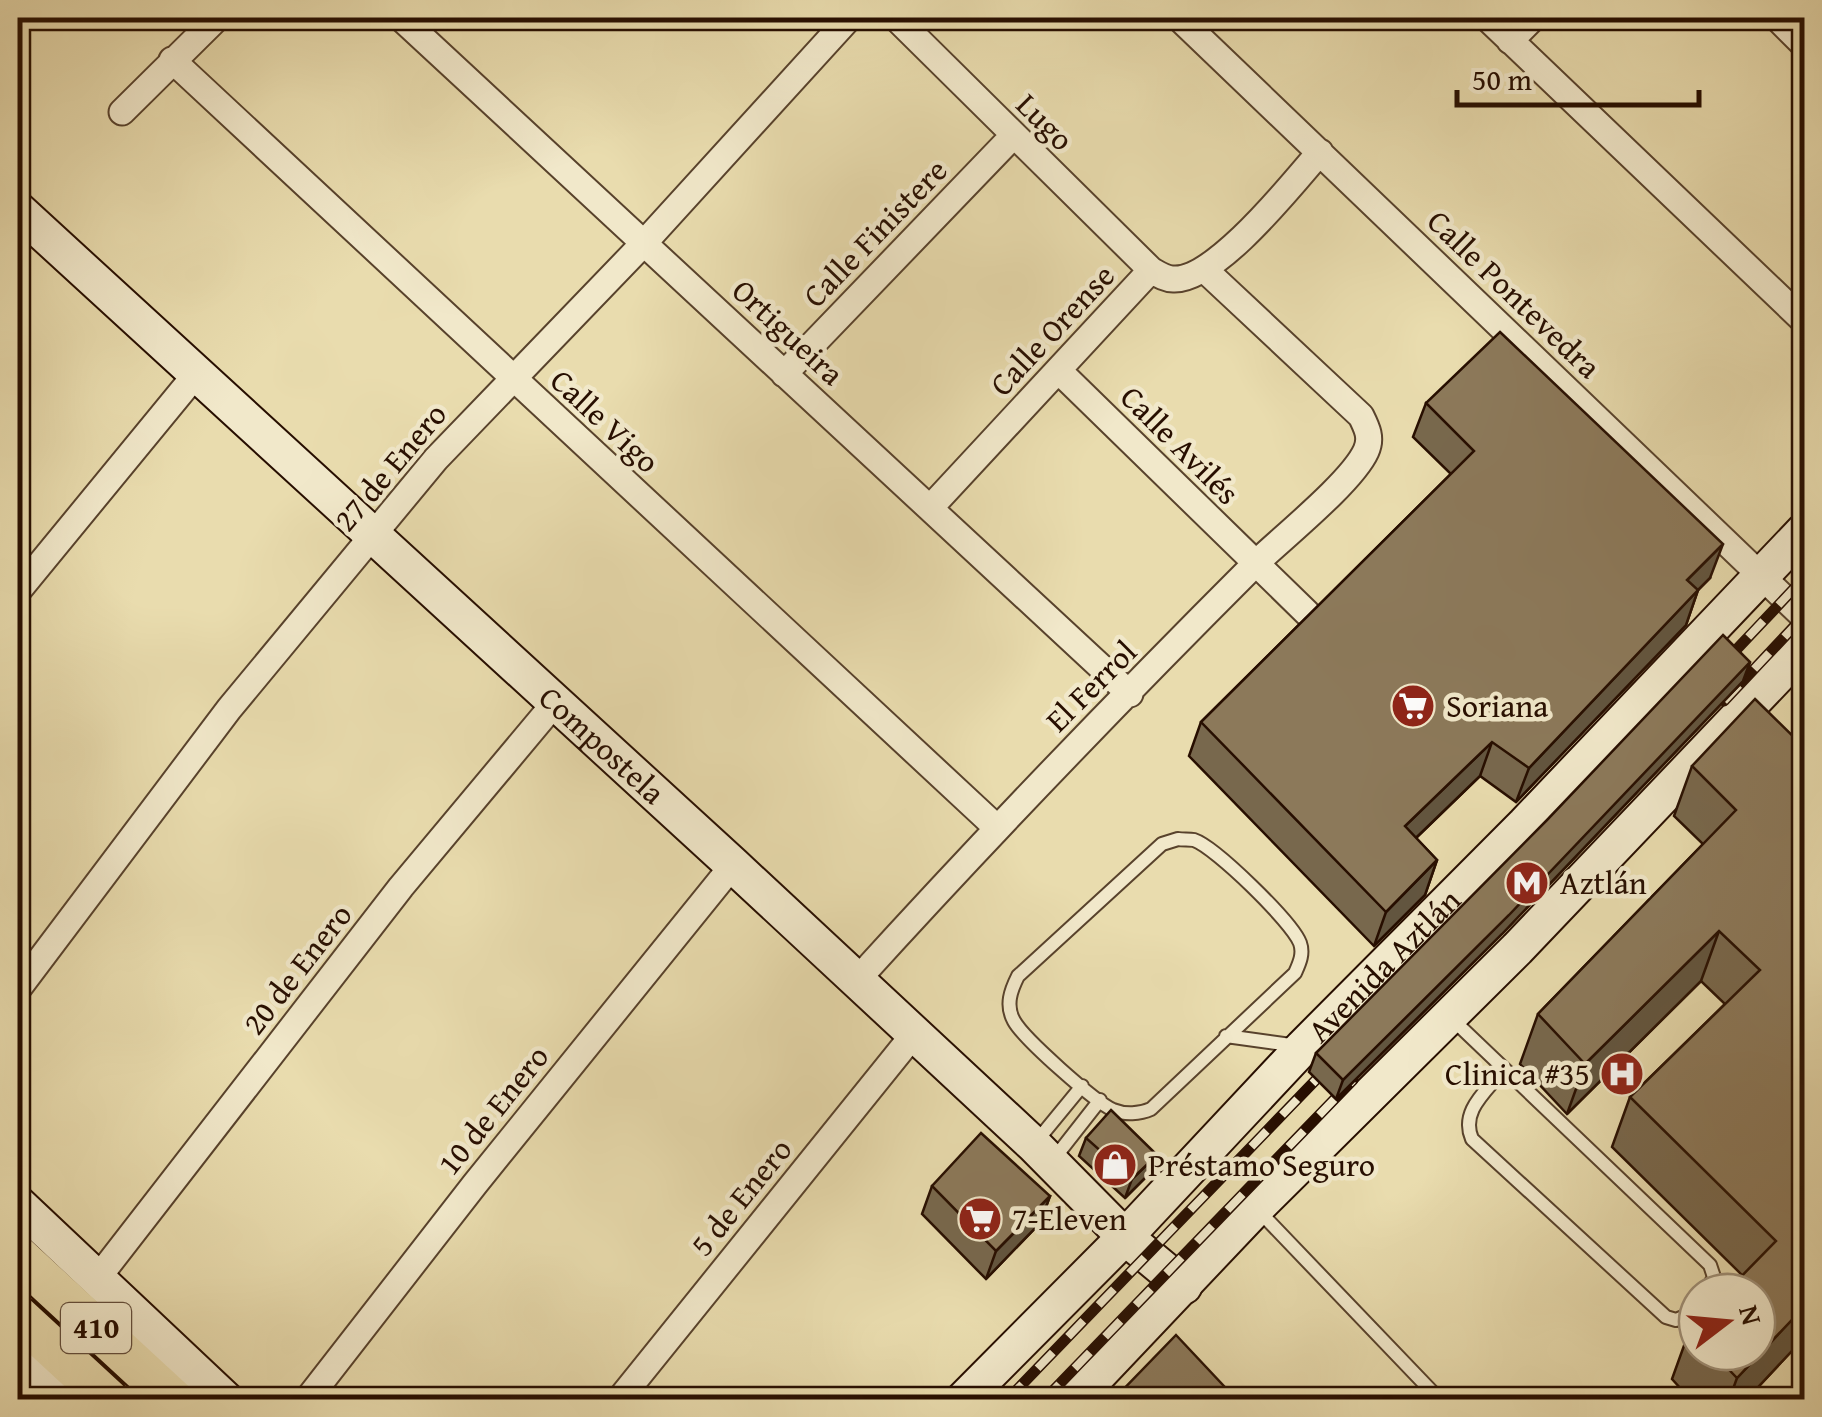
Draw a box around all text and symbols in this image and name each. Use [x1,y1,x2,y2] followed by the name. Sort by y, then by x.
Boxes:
[1457,45,1700,107] scale bar
[1472,57,1532,101] text: 50 m
[1006,82,1085,161] street label: Lugo
[791,148,958,318] street label: Calle Finistere
[1417,198,1612,389] street label: Calle Pontevedra
[978,253,1125,406] street label: Calle Orense
[722,267,855,396] street label: Ortigueira
[540,358,671,484] street label: Calle Vigo
[1110,374,1251,515] street label: Calle Avilés
[322,392,458,541] street label: 27 de Enero
[1034,629,1147,742] street label: El Ferrol
[529,674,676,815] street label: Compostela
[1446,682,1548,729] place label: Soriana
[1390,683,1436,729] supermarket icon: Soriana
[1560,859,1647,906] place label: Aztlán
[1504,860,1550,906] metro station icon: Aztlán
[1296,877,1471,1053] street label: Avenida Aztlán
[230,893,363,1044] street label: 20 de Enero
[426,1035,560,1185] street label: 10 de Enero
[1445,1050,1590,1097] place label: Clinica #35
[1599,1051,1645,1097] hospital icon: Clinica #35
[678,1128,803,1266] street label: 5 de Enero
[1148,1141,1375,1188] place label: Préstamo Seguro
[1092,1142,1138,1188] shop icon: Préstamo Seguro
[1012,1195,1127,1242] place label: 7-Eleven
[957,1196,1003,1242] supermarket icon: 7-Eleven
[1677,1272,1777,1372] north arrow
[1729,1300,1774,1330] text: N
[61,1303,131,1353] road number: 410

